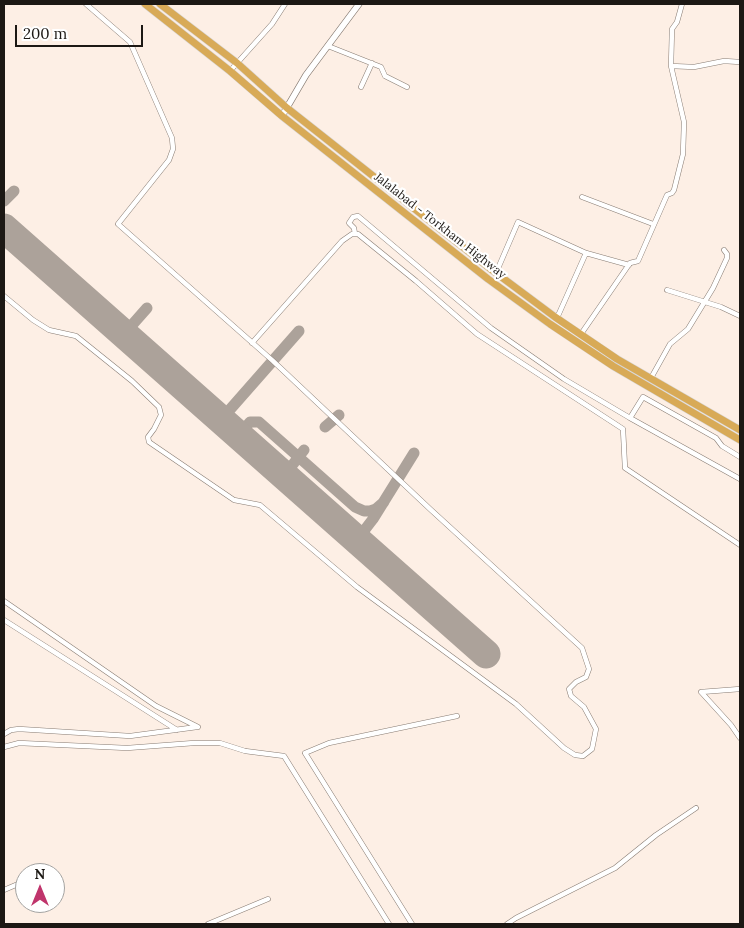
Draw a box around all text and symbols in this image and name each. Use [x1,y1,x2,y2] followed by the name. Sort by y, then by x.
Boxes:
[18,15,145,47] scale bar
[23,24,67,43] text: 200 m
[371,170,509,282] street label: Jalalabad - Torkham Highway
[15,863,65,913] north arrow
[35,865,45,883] text: N

